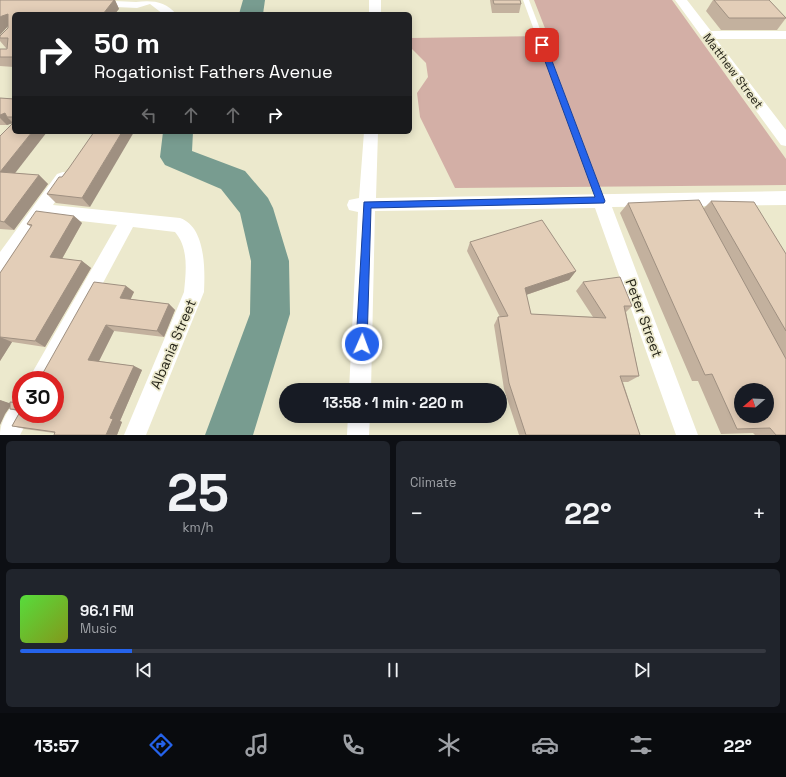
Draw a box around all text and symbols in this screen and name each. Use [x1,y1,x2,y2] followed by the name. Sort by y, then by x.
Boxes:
[94,25,160,61] text: 50 m
[28,28,80,80] icon: right
[525,28,559,62] pin
[699,30,767,112] street label: Matthew Street
[531,34,553,56] icon: arrive
[94,60,333,83] text: Rogationist Fathers Avenue
[138,104,160,126] icon: left
[180,104,202,126] icon: ahead
[222,104,244,126] icon: ahead
[264,104,286,126] icon: right
[621,276,667,360] street label: Peter Street
[146,296,200,392] street label: Albania Street
[341,323,383,365] position arrow
[12,371,64,423] speed limit sign: 30
[734,383,774,423] north arrow
[734,383,774,423] map controls
[323,393,463,412] text: 13:58 · 1 min · 220 m
[167,460,229,526] text: 25
[410,474,456,491] text: Climate
[564,494,612,533] text: 22°
[410,499,424,527] text: −
[752,499,766,527] text: +
[183,519,213,536] text: km/h
[80,601,134,620] text: 96.1 FM
[80,620,117,637] text: Music
[133,659,155,681] icon: previous
[382,659,404,681] icon: pause
[631,659,653,681] icon: next
[147,731,175,759] icon: directions
[243,731,271,759] icon: music
[339,731,367,759] icon: phone
[435,731,463,759] icon: climate
[531,731,559,759] icon: car
[627,731,655,759] icon: filters
[34,734,79,757] text: 13:57
[723,734,752,757] text: 22°

